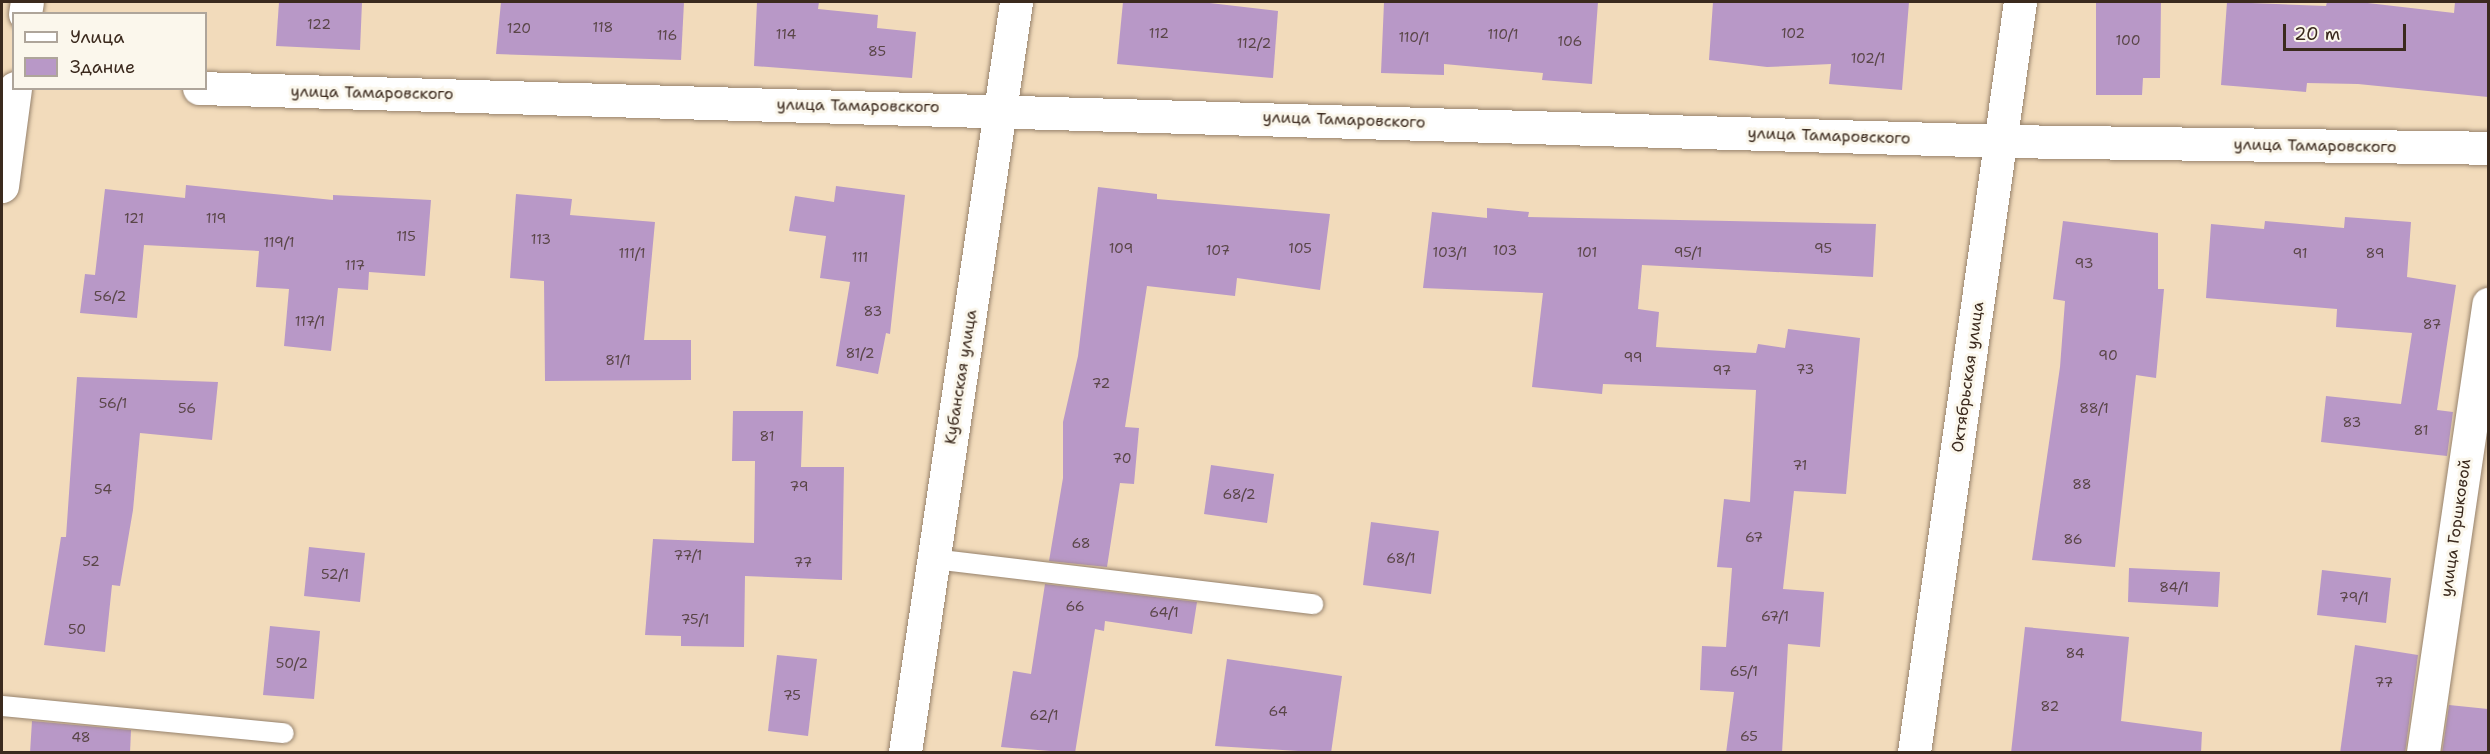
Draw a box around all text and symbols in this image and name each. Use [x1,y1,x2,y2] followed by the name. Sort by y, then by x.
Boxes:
[12,12,207,90] legend
[2286,12,2409,50] scale bar
[307,16,331,32] house number: 122
[593,19,613,35] house number: 118
[507,20,531,36] house number: 120
[2294,22,2340,46] text: 20 m
[70,25,124,49] text: Улица
[1149,25,1169,41] house number: 112
[1781,25,1805,41] house number: 102
[776,26,796,42] house number: 114
[1487,26,1519,42] house number: 110/1
[657,27,677,43] house number: 116
[1398,29,1430,45] house number: 110/1
[2116,32,2140,48] house number: 100
[1558,33,1582,49] house number: 106
[1237,35,1271,51] house number: 112/2
[868,43,886,59] house number: 85
[1851,50,1885,66] house number: 102/1
[70,55,135,79] text: Здание
[290,82,454,104] street label: улица Тамаровского
[776,95,940,117] street label: улица Тамаровского
[1262,108,1426,132] street label: улица Тамаровского
[1747,124,1911,148] street label: улица Тамаровского
[2233,135,2397,157] street label: улица Тамаровского
[124,210,144,226] house number: 121
[206,210,226,226] house number: 119
[396,228,416,244] house number: 115
[531,231,551,247] house number: 113
[263,234,295,250] house number: 119/1
[1109,240,1133,256] house number: 109
[1288,240,1312,256] house number: 105
[1814,240,1832,256] house number: 95
[1206,242,1230,258] house number: 107
[1493,242,1517,258] house number: 103
[1433,244,1467,260] house number: 103/1
[1577,244,1597,260] house number: 101
[1674,244,1702,260] house number: 95/1
[618,245,646,261] house number: 111/1
[2292,245,2308,261] house number: 91
[2366,245,2384,261] house number: 89
[852,249,868,265] house number: 111
[2075,255,2093,271] house number: 93
[345,257,365,273] house number: 117
[94,288,126,304] house number: 56/2
[1948,300,1988,454] street label: Октябрьская улица
[864,303,882,319] house number: 83
[941,308,981,446] street label: Кубанская улица
[295,313,325,329] house number: 117/1
[2423,316,2441,332] house number: 87
[845,345,875,361] house number: 81/2
[2098,347,2118,363] house number: 90
[1623,349,1643,365] house number: 99
[605,352,631,368] house number: 81/1
[1796,361,1814,377] house number: 73
[1713,362,1731,378] house number: 97
[1092,375,1110,391] house number: 72
[99,395,127,411] house number: 56/1
[178,400,196,416] house number: 56
[2079,400,2109,416] house number: 88/1
[2343,414,2361,430] house number: 83
[2413,422,2429,438] house number: 81
[759,428,775,444] house number: 81
[1112,450,1132,466] house number: 70
[1793,457,1807,473] house number: 71
[2437,458,2475,598] street label: улица Горшковой
[2072,476,2092,492] house number: 88
[789,478,809,494] house number: 79
[94,481,112,497] house number: 54
[1222,486,1256,502] house number: 68/2
[1745,529,1763,545] house number: 67
[2063,531,2083,547] house number: 86
[1071,535,1091,551] house number: 68
[674,547,702,563] house number: 77/1
[1386,550,1416,566] house number: 68/1
[82,553,100,569] house number: 52
[794,554,812,570] house number: 77
[321,566,349,582] house number: 52/1
[2159,579,2189,595] house number: 84/1
[2339,589,2369,605] house number: 79/1
[1065,598,1085,614] house number: 66
[1149,604,1179,620] house number: 64/1
[1761,608,1789,624] house number: 67/1
[681,611,709,627] house number: 75/1
[68,621,86,637] house number: 50
[2065,645,2085,661] house number: 84
[276,655,308,671] house number: 50/2
[1730,663,1758,679] house number: 65/1
[2375,674,2393,690] house number: 77
[783,687,801,703] house number: 75
[2041,698,2059,714] house number: 82
[1268,703,1288,719] house number: 64
[1029,707,1059,723] house number: 62/1
[1740,728,1758,744] house number: 65
[71,729,91,745] house number: 48

